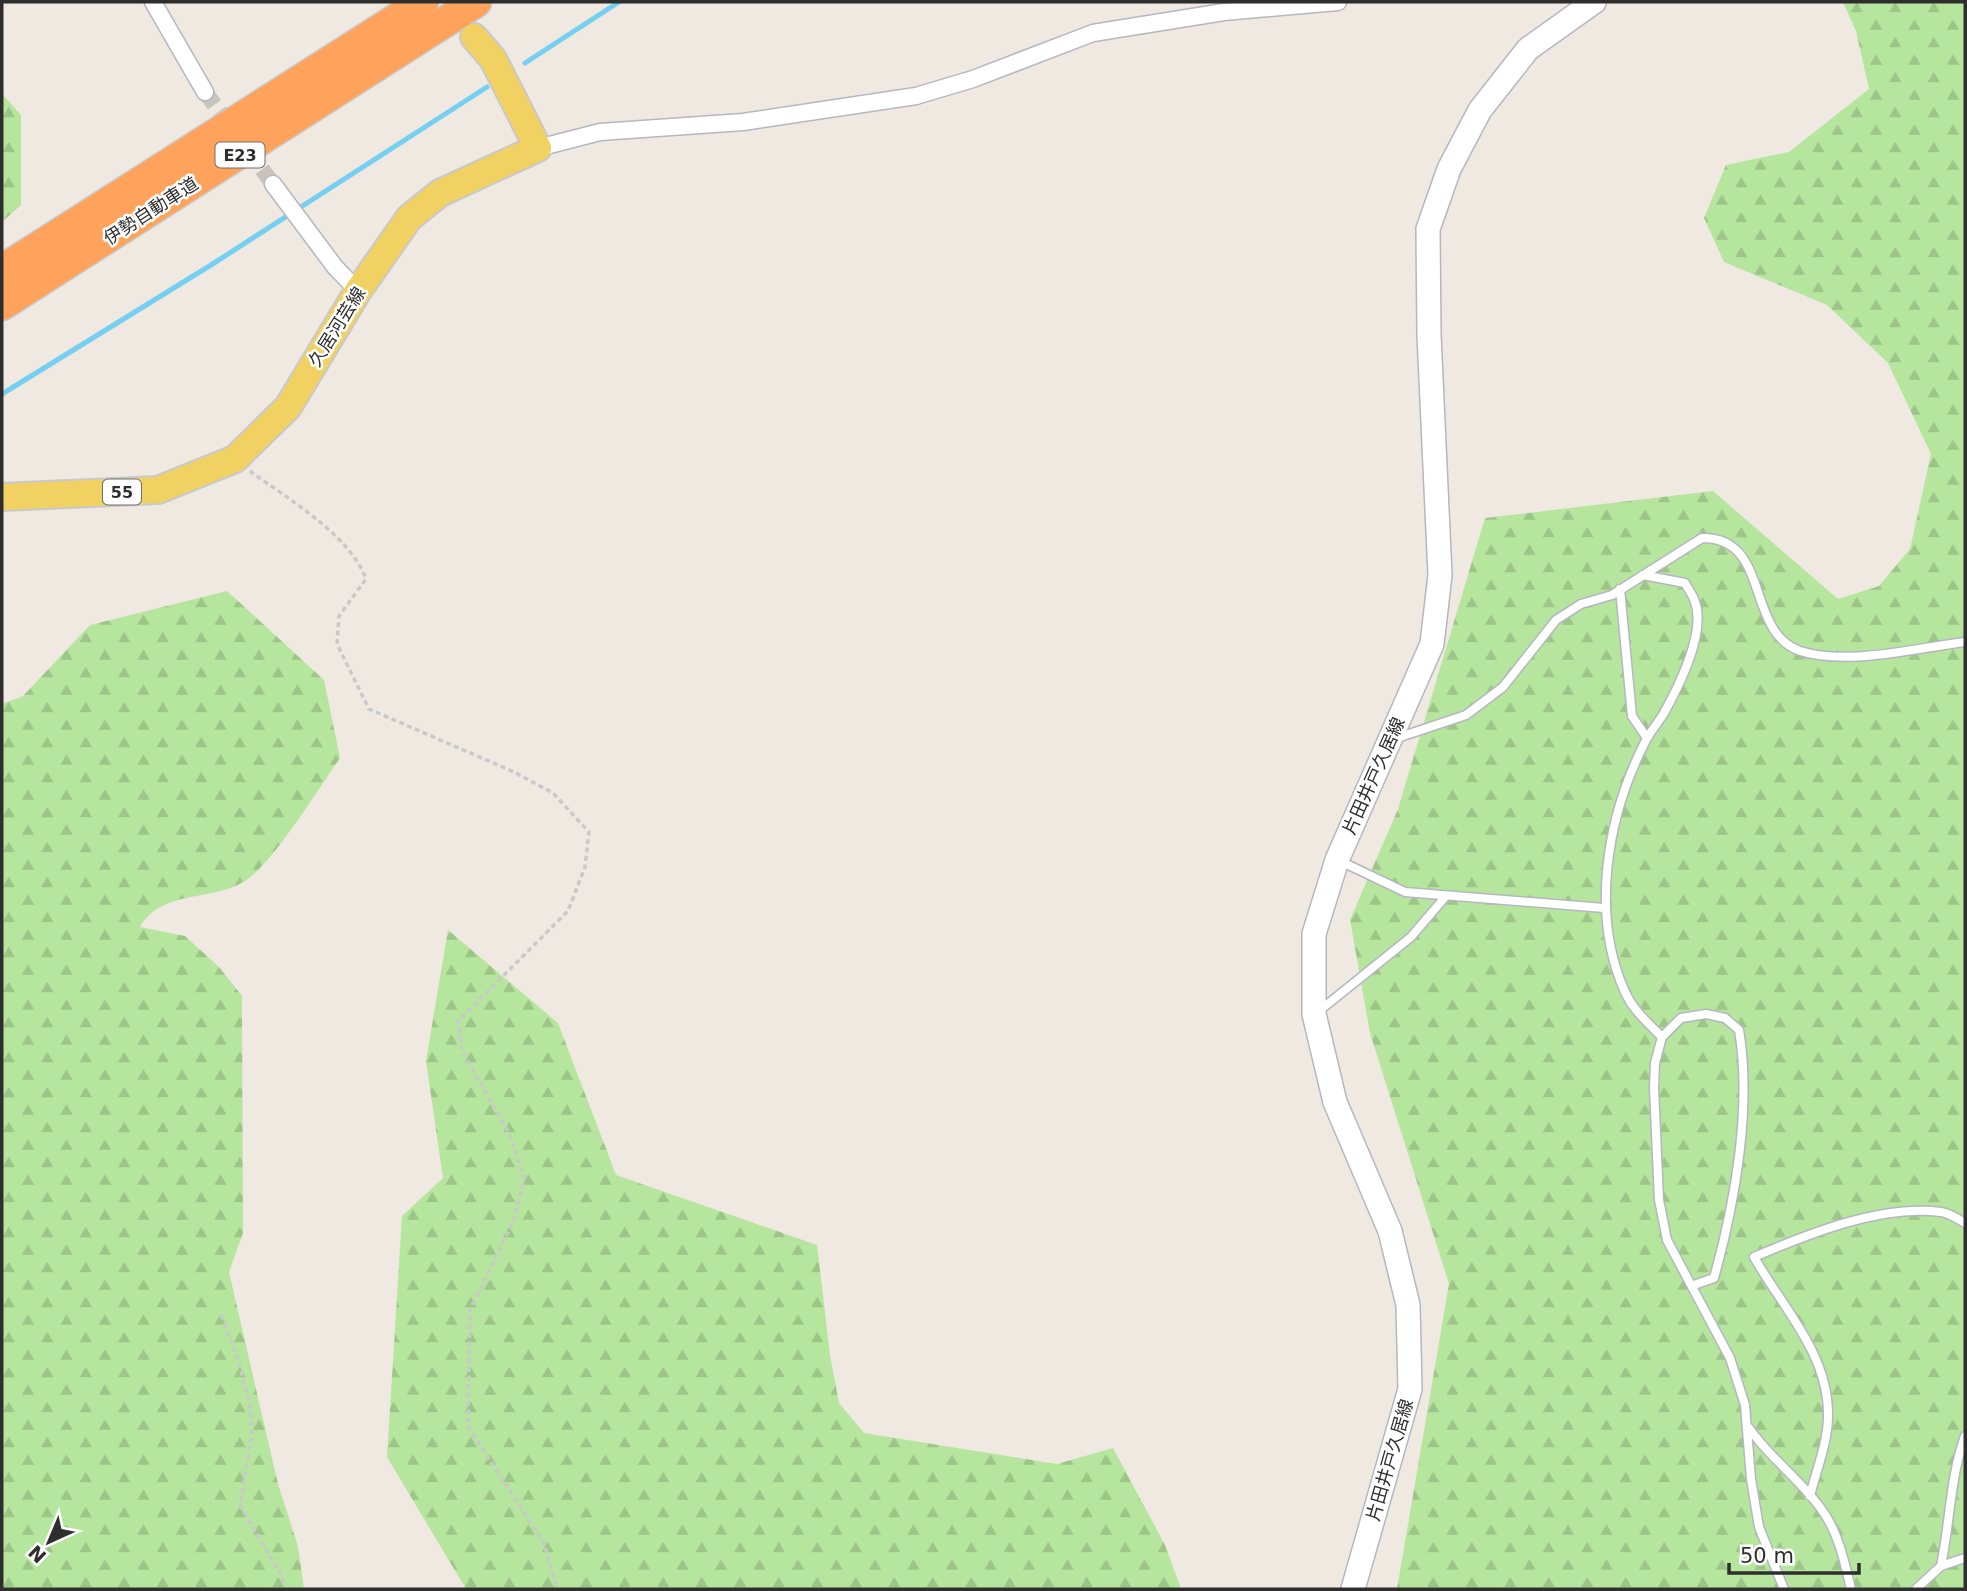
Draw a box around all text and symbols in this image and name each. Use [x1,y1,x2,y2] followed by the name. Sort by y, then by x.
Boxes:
[216,142,264,168] road number: E23
[100,172,202,249] street label: 伊勢自動車道
[304,283,369,370] street label: 久居河芸線
[103,480,141,505] road number: 55
[1338,714,1409,838] street label: 片田井戸久居線
[1362,1396,1417,1523] street label: 片田井戸久居線
[14,1507,84,1577] north arrow
[1729,1532,1858,1576] scale bar
[24,1541,51,1568] text: N
[1740,1544,1794,1568] text: 50 m

